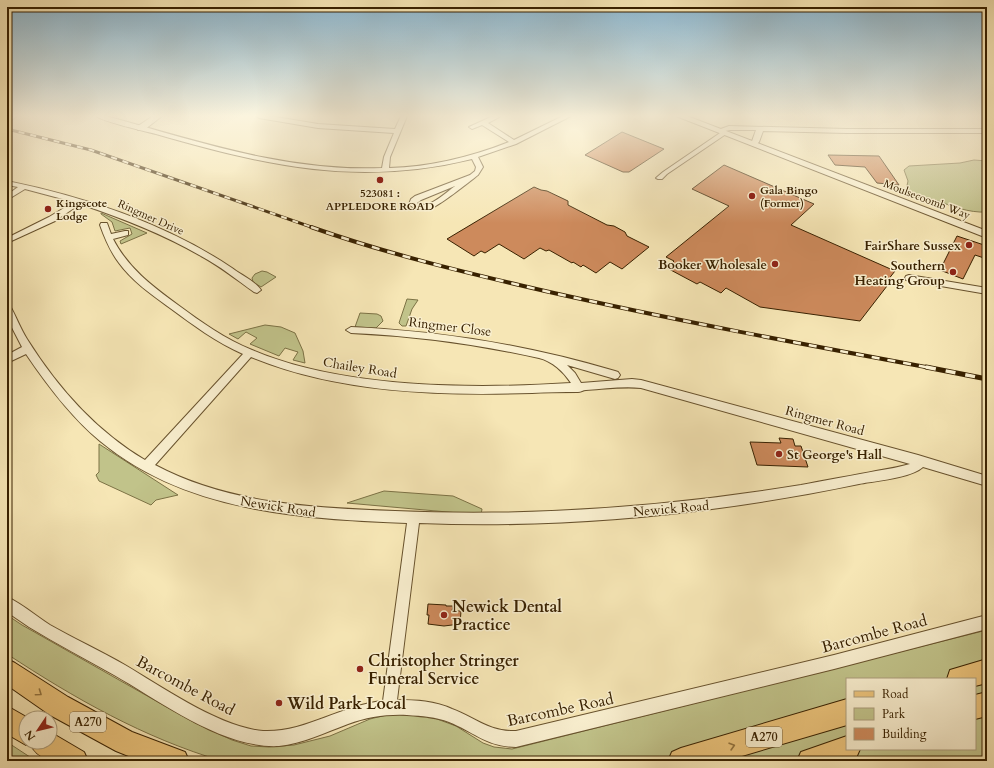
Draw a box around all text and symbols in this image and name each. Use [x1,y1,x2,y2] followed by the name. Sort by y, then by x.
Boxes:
[375,175,385,185] marker: 523081 : APPLEDORE ROAD
[881,176,972,223] street label: Moulsecoomb Way
[760,183,818,211] place label: Gala Bingo (Former)
[326,186,434,214] place label: 523081 : APPLEDORE ROAD
[747,191,757,201] marker: Gala Bingo (Former)
[56,196,107,224] place label: Kingscote Lodge
[115,196,186,239] street label: Ringmer Drive
[43,204,53,214] marker: Kingscote Lodge
[864,237,961,255] place label: FairShare Sussex
[964,240,974,250] marker: FairShare Sussex
[658,256,767,274] place label: Booker Wholesale
[855,257,946,290] place label: Southern Heating Group
[770,259,780,269] marker: Booker Wholesale
[948,267,958,277] marker: Southern Heating Group
[408,313,492,341] street label: Ringmer Close
[322,353,398,383] street label: Chailey Road
[783,402,866,440] street label: Ringmer Road
[787,446,882,464] place label: St George's Hall
[774,449,784,459] marker: St George's Hall
[239,492,317,522] street label: Newick Road
[632,497,710,521] street label: Newick Road
[452,596,562,636] place label: Newick Dental Practice
[819,609,930,659] street label: Barcombe Road
[439,610,449,620] marker: Newick Dental Practice
[368,650,519,690] place label: Christopher Stringer Funeral Service
[133,651,239,721] street label: Barcombe Road
[355,664,365,674] marker: Christopher Stringer Funeral Service
[846,678,976,750] legend
[882,686,909,702] text: Road
[35,688,42,696] one-way arrow
[505,688,616,732] street label: Barcombe Road
[286,693,407,715] place label: Wild Park Local
[274,698,284,708] marker: Wild Park Local
[882,706,906,722] text: Park
[18,710,58,750] north arrow
[70,712,106,732] road number: A270
[882,726,927,742] text: Building
[21,727,39,744] text: N
[746,727,782,747] road number: A270
[728,742,735,751] one-way arrow

